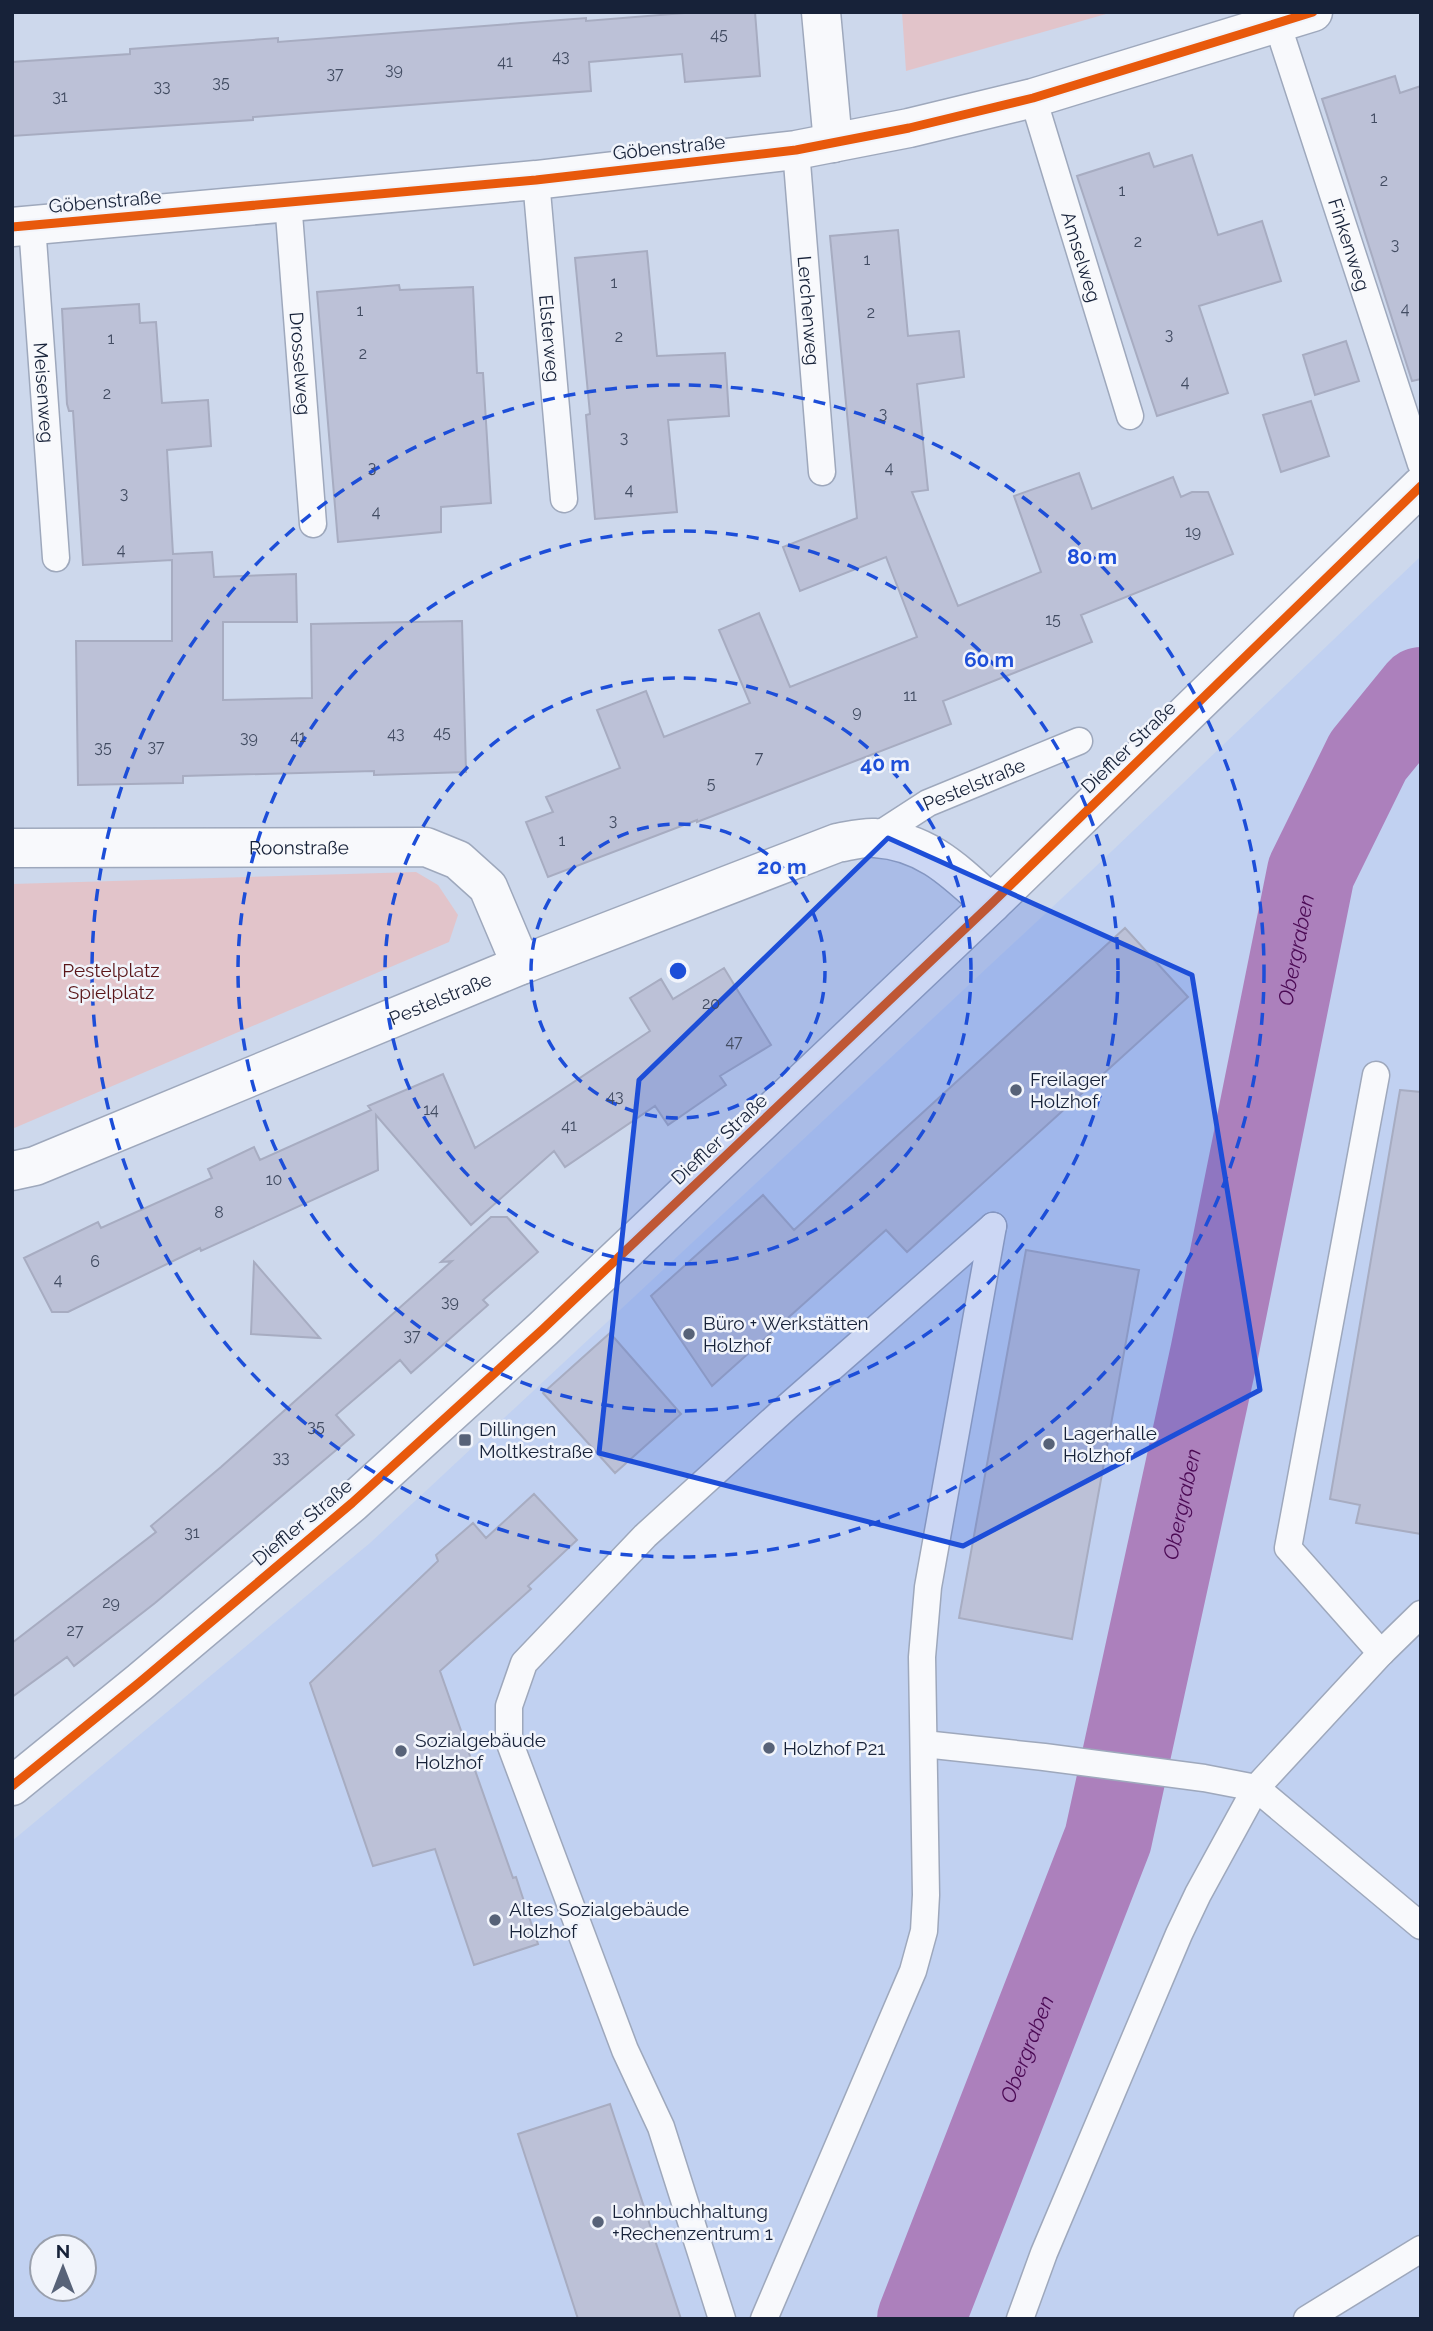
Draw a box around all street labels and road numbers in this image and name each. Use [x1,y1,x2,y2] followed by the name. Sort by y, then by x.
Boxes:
[612,130,726,164] street label: Göbenstraße
[48,185,162,217] street label: Göbenstraße
[1324,195,1375,294] street label: Finkenweg
[1057,209,1106,305] street label: Amselweg
[794,255,824,366] street label: Lerchenweg
[535,294,565,383] street label: Elsterweg
[286,311,316,416] street label: Drosselweg
[29,341,59,444] street label: Meisenweg
[1076,696,1180,798] street label: Dieffler Straße
[919,753,1028,815] street label: Pestelstraße
[249,836,349,858] street label: Roonstraße
[386,967,495,1029] street label: Pestelstraße
[667,1089,771,1189] street label: Dieffler Straße
[248,1474,356,1570] street label: Dieffler Straße

